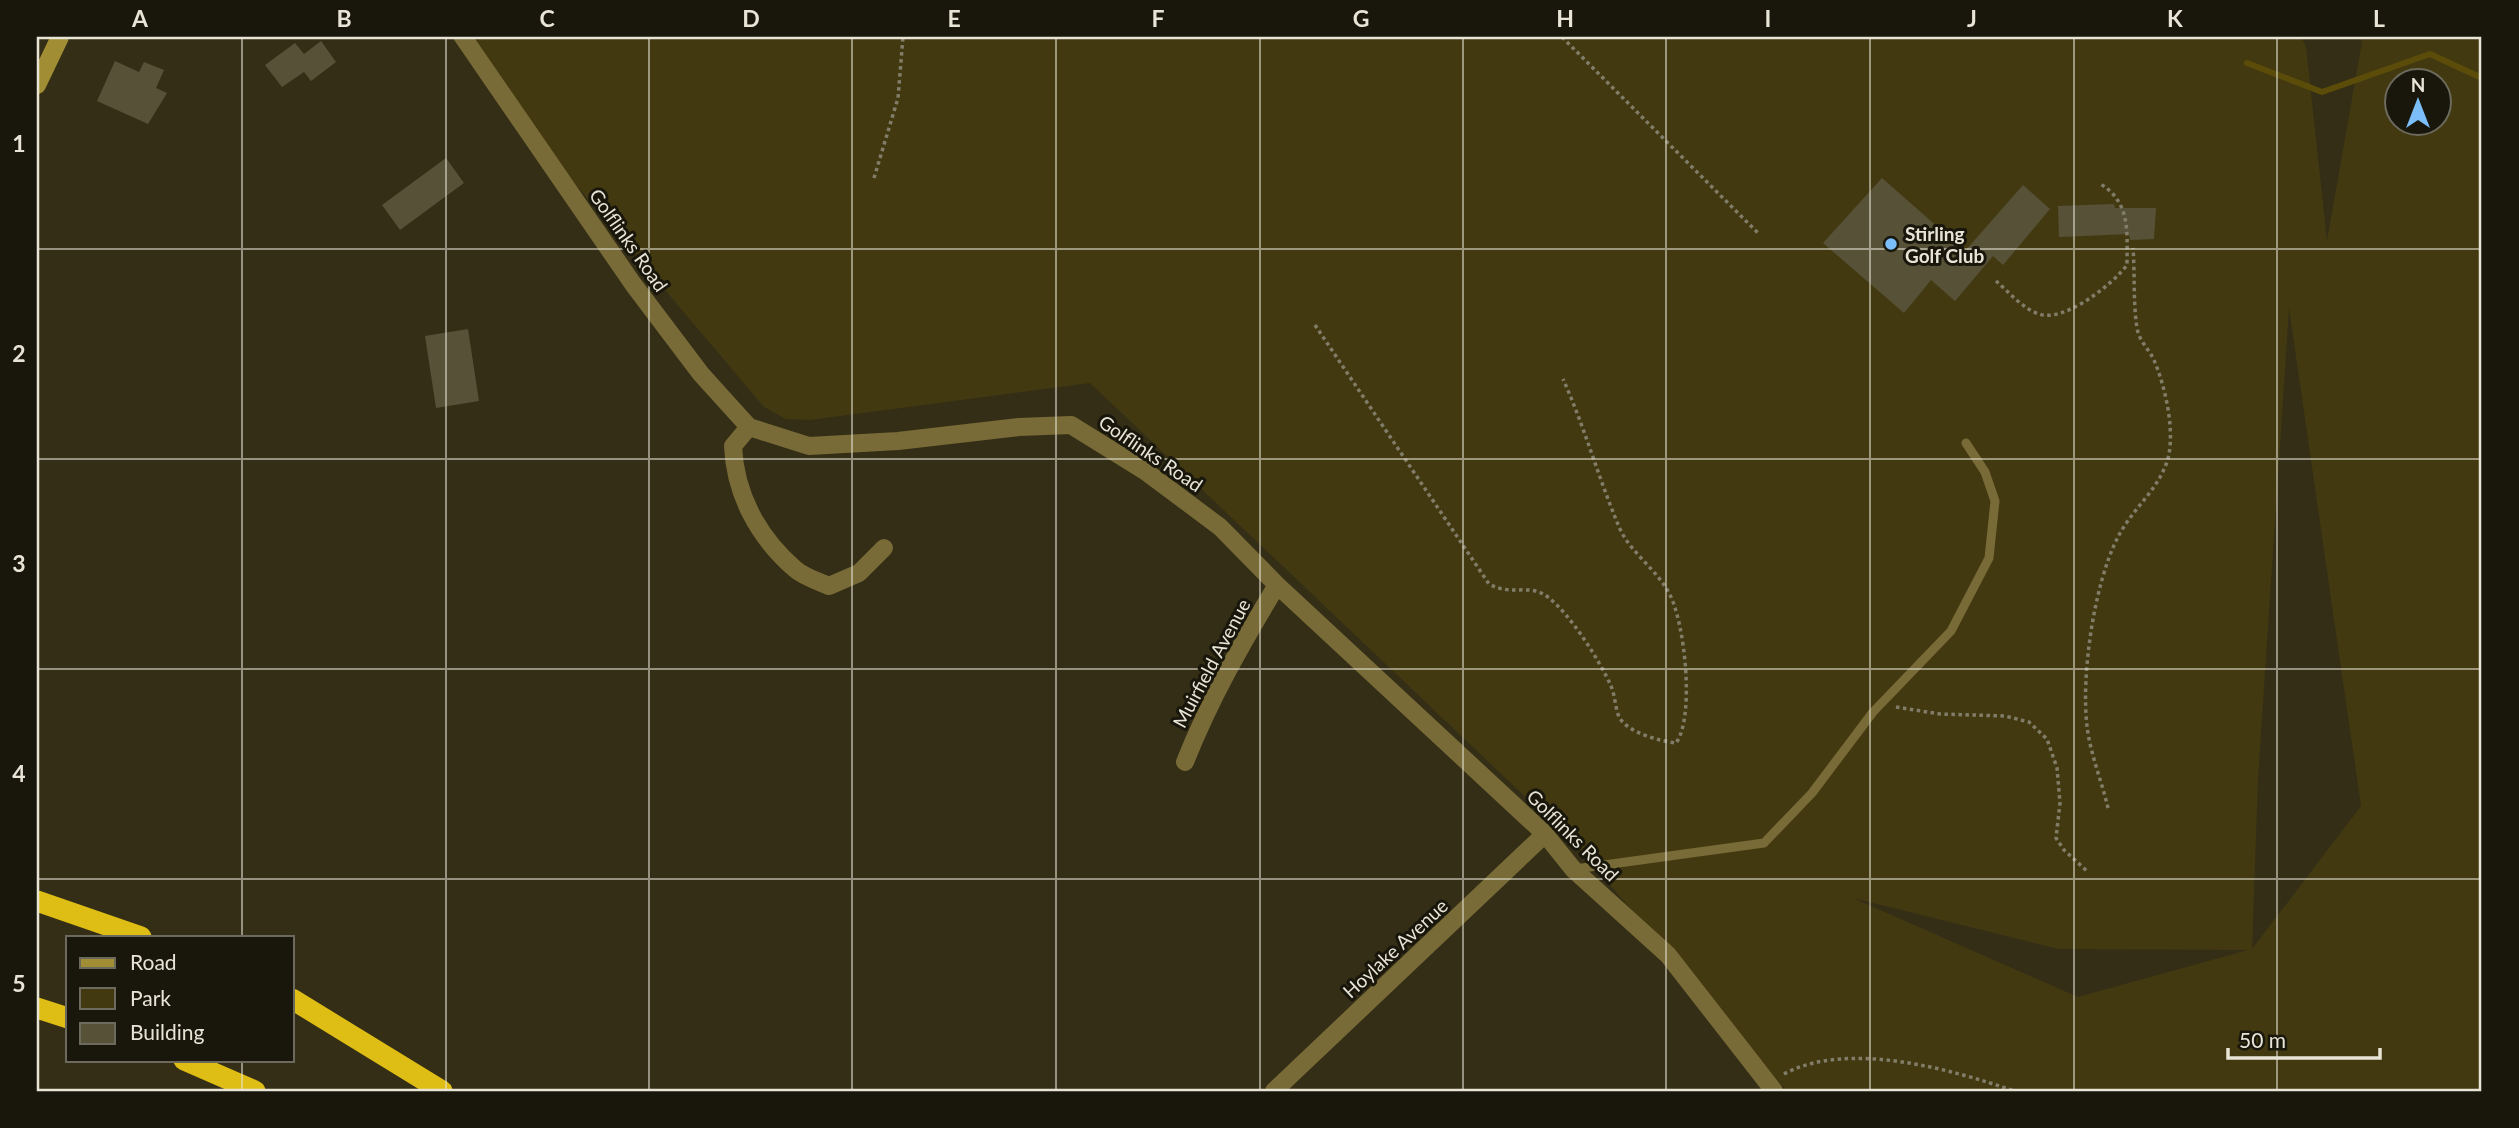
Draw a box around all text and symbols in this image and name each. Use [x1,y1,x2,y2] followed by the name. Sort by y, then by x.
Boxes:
[131,4,149,32] text: A
[336,4,352,32] text: B
[539,4,555,32] text: C
[742,4,760,32] text: D
[947,4,961,32] text: E
[1151,4,1165,32] text: F
[1353,4,1369,32] text: G
[1556,4,1574,32] text: H
[1765,4,1771,32] text: I
[1967,4,1977,32] text: J
[2167,4,2183,32] text: K
[2373,4,2385,32] text: L
[2382,66,2452,136] north arrow
[2411,73,2425,96] text: N
[12,129,26,157] text: 1
[585,184,673,296] street label: Golflinks Road
[1905,222,1984,267] place label: Stirling Golf Club
[1883,236,1899,252] marker: Stirling Golf Club
[12,339,26,367] text: 2
[1095,410,1207,496] street label: Golflinks Road
[12,549,26,577] text: 3
[1167,595,1255,731] street label: Muirfield Avenue
[12,759,26,787] text: 4
[1522,784,1624,886] street label: Golflinks Road
[1338,894,1452,1002] street label: Hoylake Avenue
[66,936,294,1062] legend
[130,949,177,974] text: Road
[12,969,26,997] text: 5
[130,985,171,1010] text: Park
[2228,1016,2381,1060] scale bar
[130,1019,205,1044] text: Building
[2239,1027,2286,1052] text: 50 m

